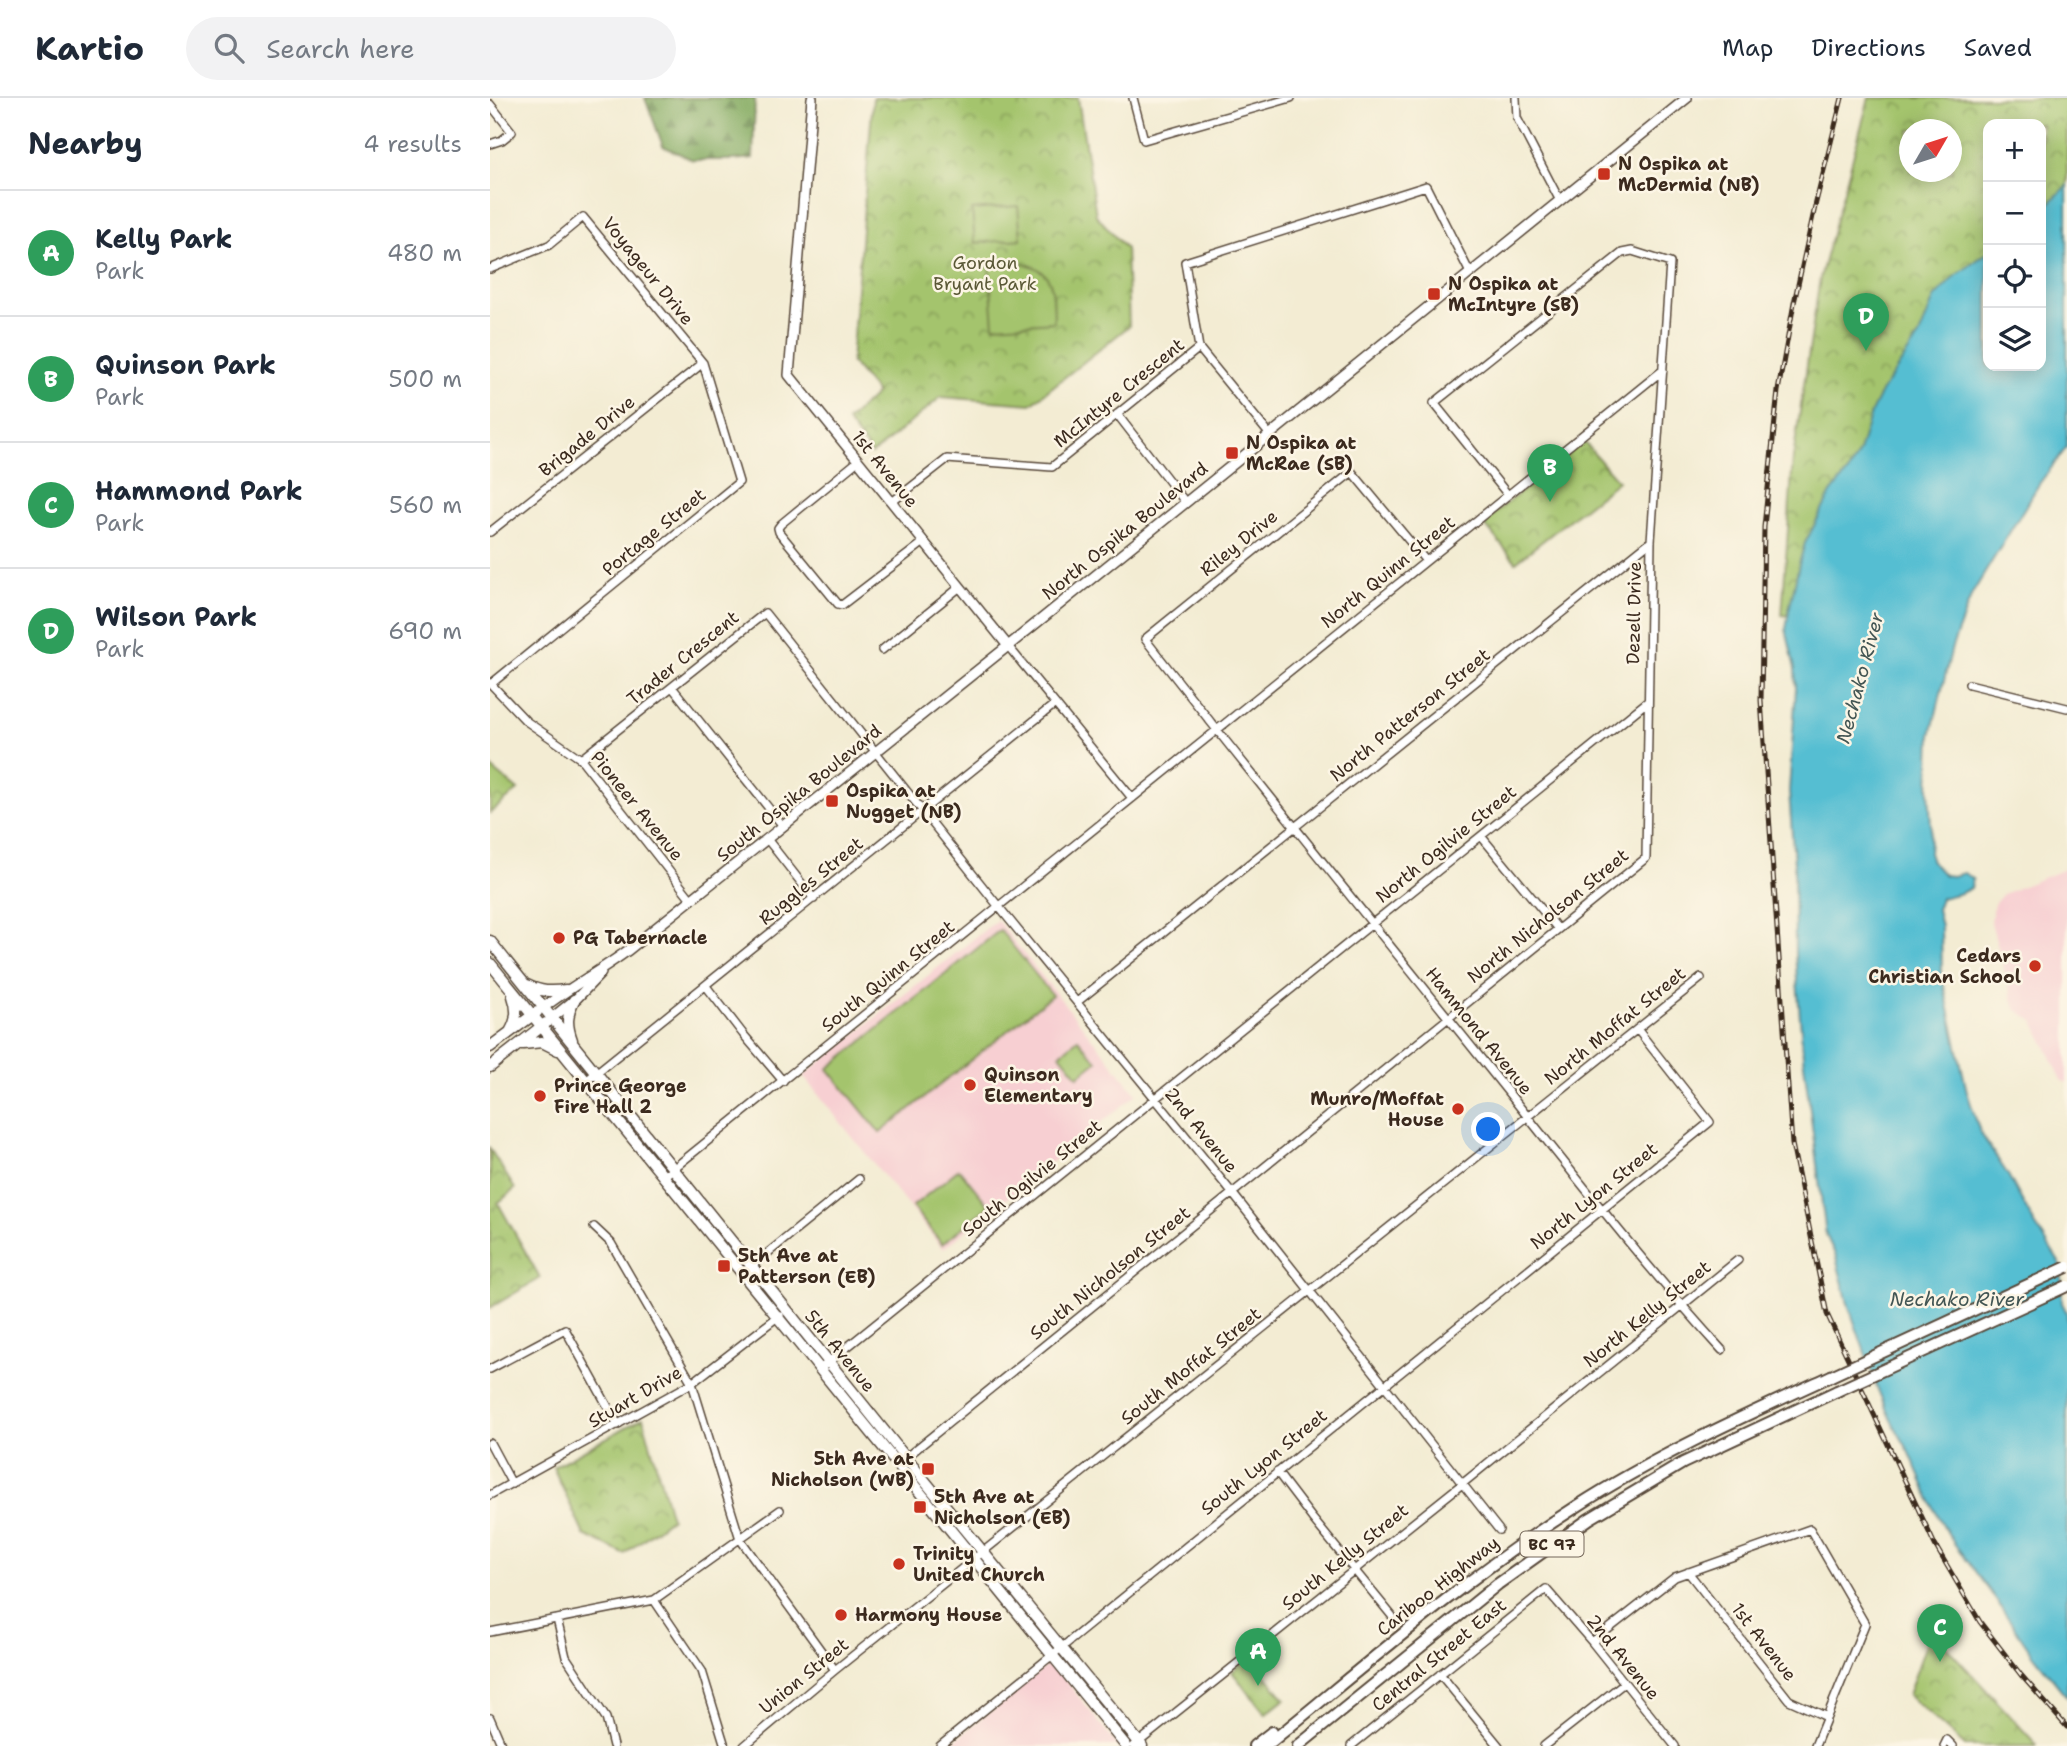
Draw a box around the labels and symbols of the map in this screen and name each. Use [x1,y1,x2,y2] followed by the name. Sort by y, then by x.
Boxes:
[1899,119,1962,182] north arrow
[1618,152,1760,197] place label: N Ospika at McDermid (NB)
[1596,166,1612,182] marker: N Ospika at McDermid (NB)
[597,212,699,330] street label: Voyageur Drive
[933,251,1037,296] park label: Gordon Bryant Park
[1448,272,1579,317] place label: N Ospika at McIntyre (SB)
[1426,286,1442,302] marker: N Ospika at McIntyre (SB)
[1843,293,1889,351] pin: D
[1049,333,1189,453] street label: McIntyre Crescent
[534,390,640,482] street label: Brigade Drive
[846,425,924,513] street label: 1st Avenue
[1246,431,1356,476] place label: N Ospika at McRae (SB)
[1527,444,1573,502] pin: B
[1224,445,1240,461] marker: N Ospika at McRae (SB)
[1037,457,1213,605] street label: North Ospika Boulevard
[597,483,711,581] street label: Portage Street
[1195,504,1283,582] street label: Riley Drive
[1316,510,1460,634] street label: North Quinn Street
[1621,561,1647,665] street label: Dezell Drive
[622,605,744,711] street label: Trader Crescent
[1831,609,1890,746] water label: Nechako River
[1325,643,1495,787] street label: North Patterson Street
[711,719,887,867] street label: South Ospika Boulevard
[585,746,689,866] street label: Pioneer Avenue
[846,779,961,824] place label: Ospika at Nugget (NB)
[1371,780,1522,908] street label: North Ogilvie Street
[824,793,840,809] marker: Ospika at Nugget (NB)
[754,831,868,930] street label: Ruggles Street
[1462,843,1634,989] street label: North Nicholson Street
[816,915,960,1037] street label: South Quinn Street
[573,926,708,950] place label: PG Tabernacle
[551,930,567,946] marker: PG Tabernacle
[1868,944,2021,989] place label: Cedars Christian School
[2027,958,2043,974] marker: Cedars Christian School
[1539,961,1691,1091] street label: North Moffat Street
[1420,962,1538,1100] street label: Hammond Avenue
[984,1063,1093,1108] place label: Quinson Elementary
[554,1074,687,1119] place label: Prince George Fire Hall 2
[962,1077,978,1093] marker: Quinson Elementary
[1159,1082,1243,1178] street label: 2nd Avenue
[1310,1087,1444,1132] place label: Munro/Moffat House
[532,1088,548,1104] marker: Prince George Fire Hall 2
[1450,1101,1466,1117] marker: Munro/Moffat House
[1471,1112,1505,1146] your location
[957,1114,1107,1242] street label: South Ogilvie Street
[1525,1137,1663,1255] street label: North Lyon Street
[1025,1201,1195,1345] street label: South Nicholson Street
[738,1244,875,1289] place label: 5th Ave at Patterson (EB)
[1578,1255,1716,1373] street label: North Kelly Street
[716,1258,732,1274] marker: 5th Ave at Patterson (EB)
[1890,1287,2025,1312] water label: Nechako River
[1116,1302,1266,1430] street label: South Moffat Street
[799,1305,881,1397] street label: 5th Avenue
[584,1360,686,1434] street label: Stuart Drive
[1196,1403,1332,1520] street label: South Lyon Street
[771,1447,914,1492] place label: 5th Ave at Nicholson (WB)
[920,1461,936,1477] marker: 5th Ave at Nicholson (WB)
[934,1485,1071,1530] place label: 5th Ave at Nicholson (EB)
[1277,1498,1414,1616] street label: South Kelly Street
[912,1499,928,1515] marker: 5th Ave at Nicholson (EB)
[1372,1531,1504,1641] street label: Cariboo Highway
[1520,1532,1584,1556] road number: BC 97
[913,1542,1045,1587] place label: Trinity United Church
[891,1556,907,1572] marker: Trinity United Church
[1367,1593,1511,1717] street label: Central Street East
[1726,1598,1802,1686] street label: 1st Avenue
[855,1603,1003,1627] place label: Harmony House
[1917,1604,1963,1662] pin: C
[833,1607,849,1623] marker: Harmony House
[1581,1609,1665,1705] street label: 2nd Avenue
[1235,1628,1281,1686] pin: A
[754,1632,854,1719] street label: Union Street

